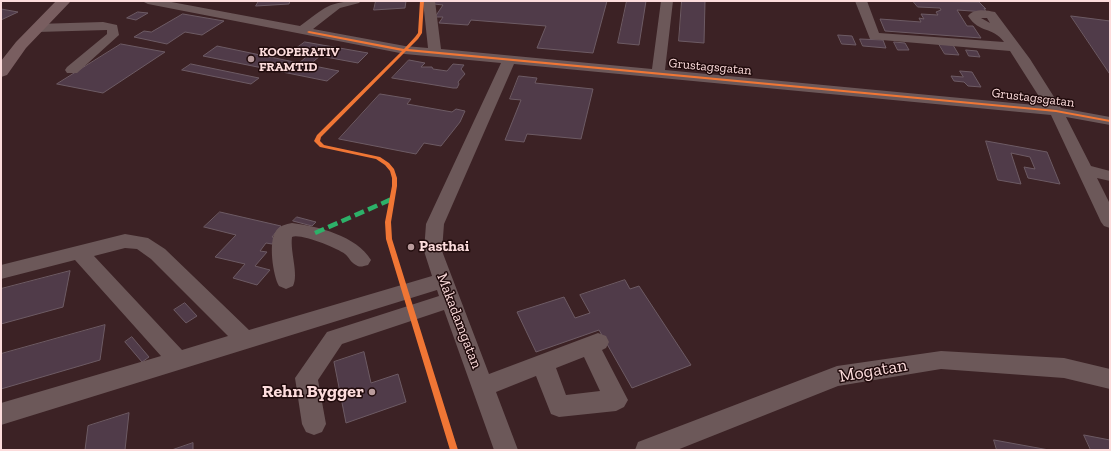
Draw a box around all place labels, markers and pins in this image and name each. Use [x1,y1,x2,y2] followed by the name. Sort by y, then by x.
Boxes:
[259,44,340,75] place label: KOOPERATIV FRAMTID
[246,54,256,64] marker: KOOPERATIV FRAMTID
[419,238,469,256] place label: Pasthai
[406,242,416,252] marker: Pasthai
[262,381,364,403] place label: Rehn Bygger
[367,387,377,397] marker: Rehn Bygger

